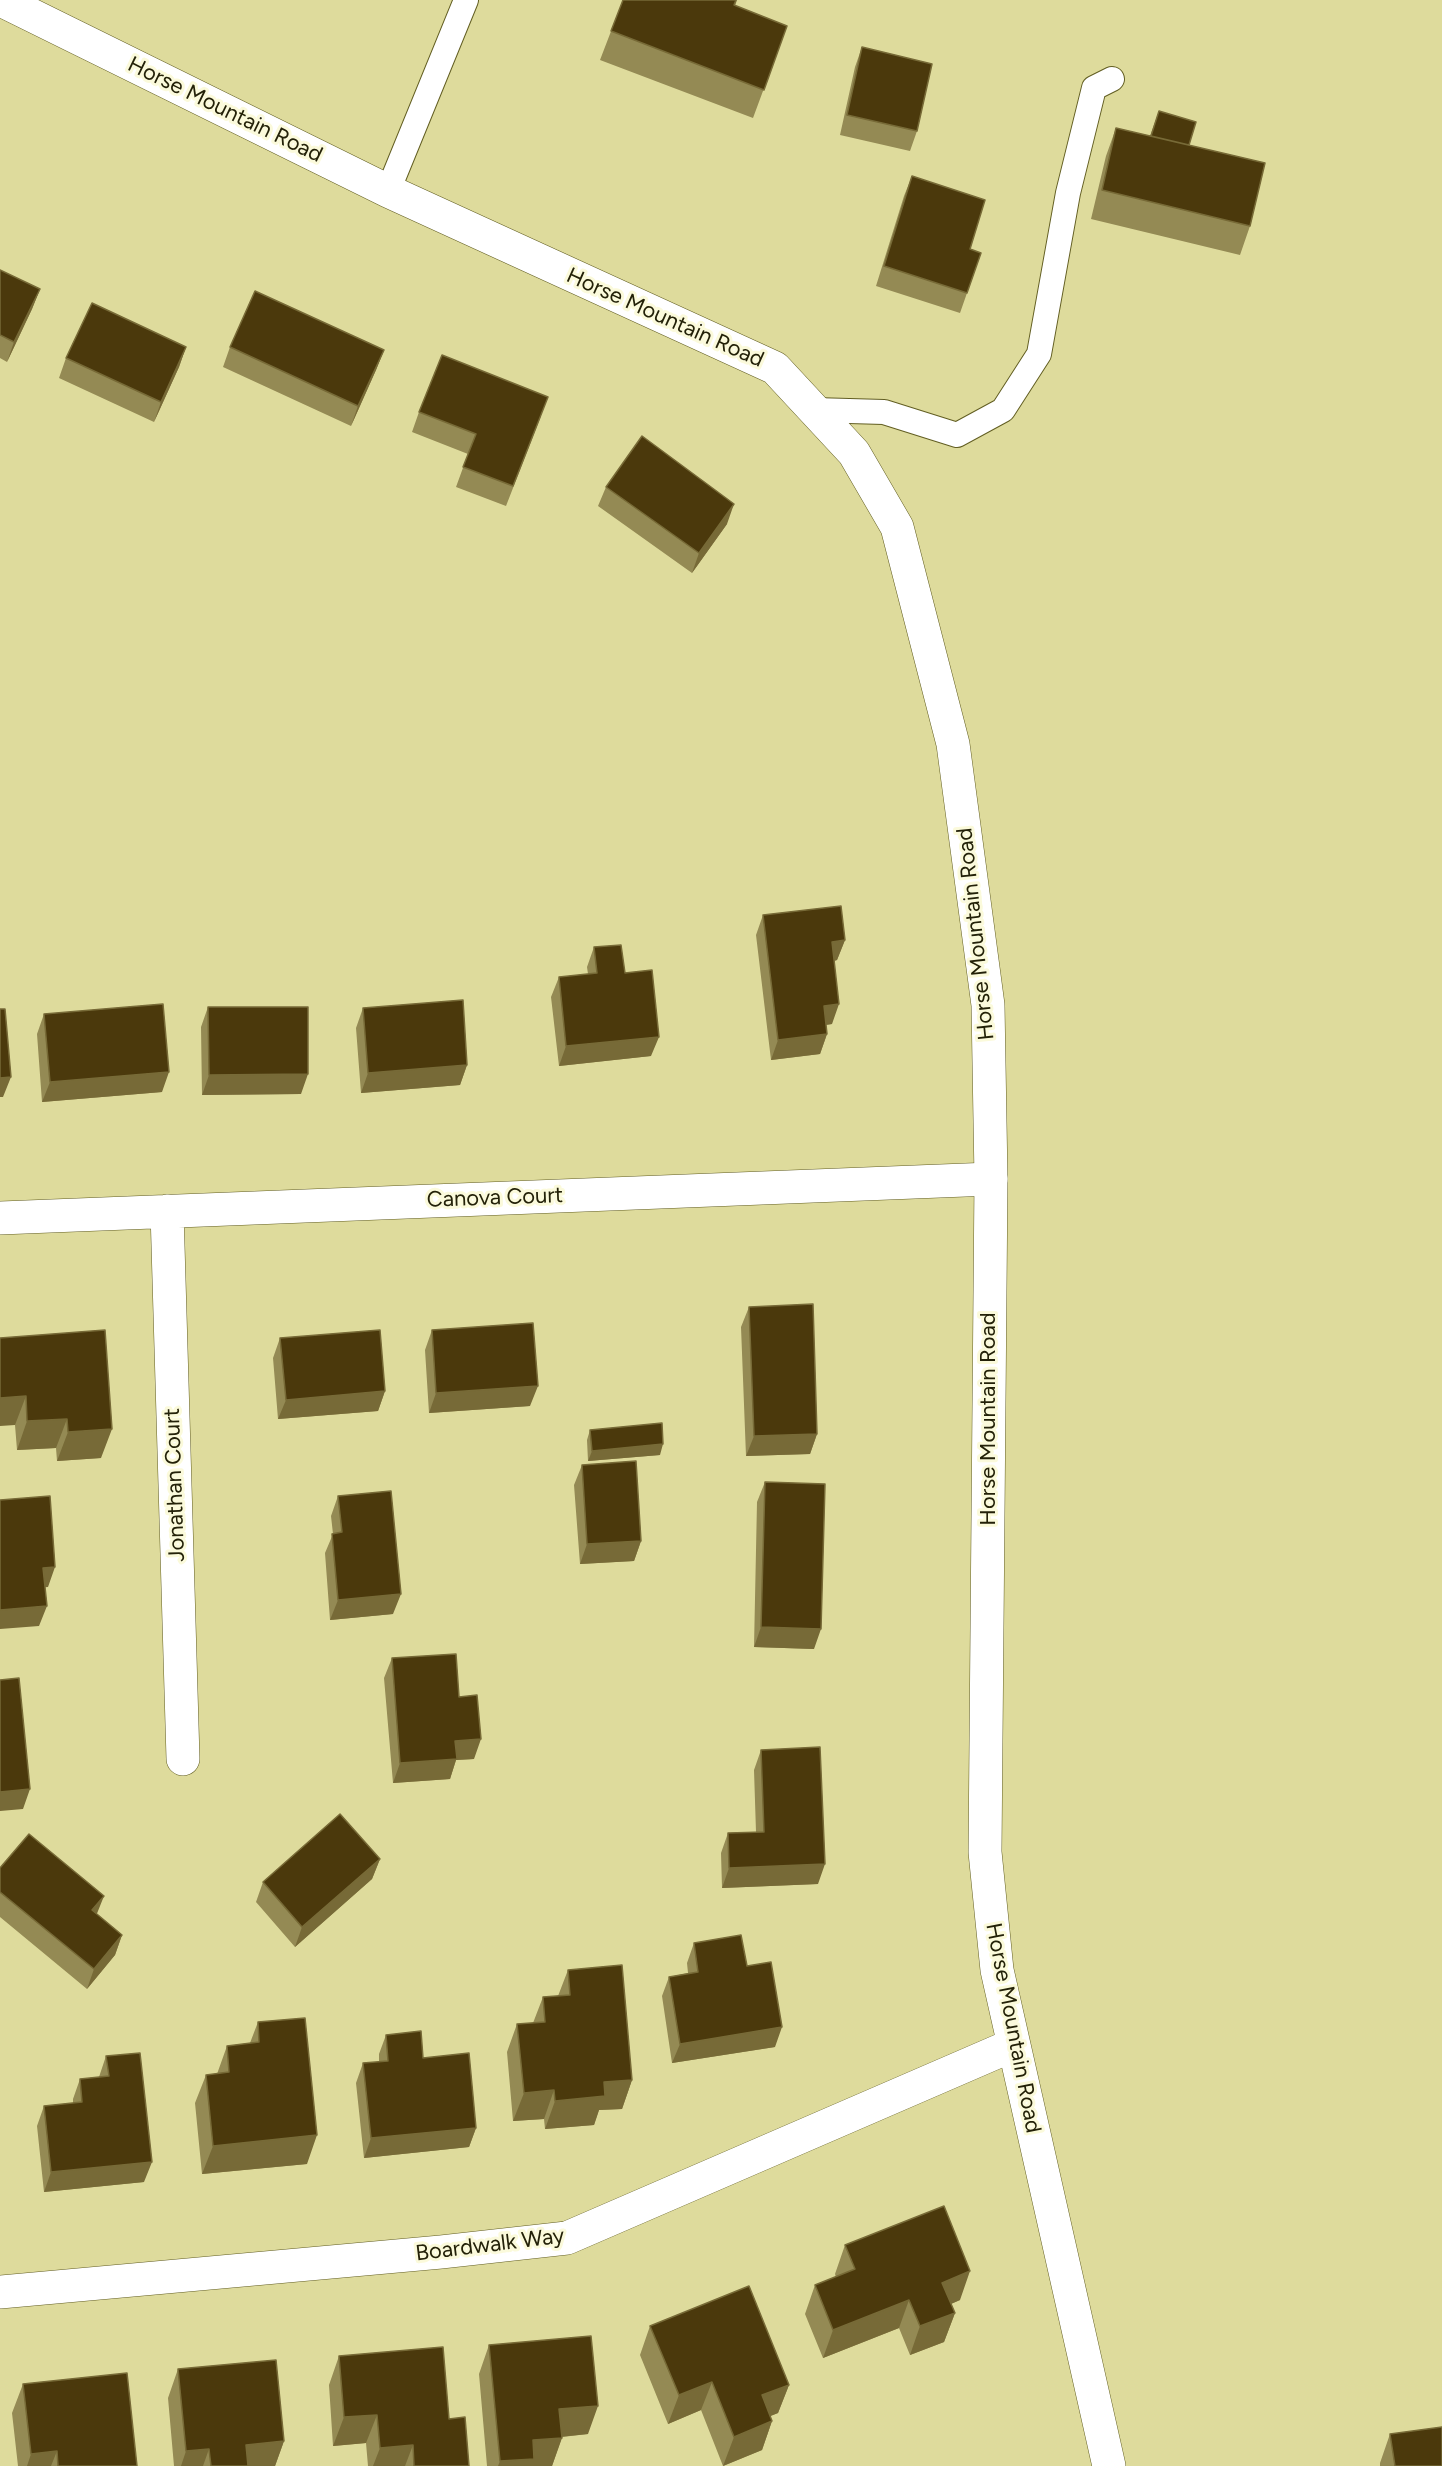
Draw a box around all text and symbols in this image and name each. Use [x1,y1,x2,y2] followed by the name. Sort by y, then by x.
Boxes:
[123,51,327,169] street label: Horse Mountain Road
[562,263,768,373] street label: Horse Mountain Road
[952,827,1000,1041] street label: Horse Mountain Road
[426,1182,564,1214] street label: Canova Court
[976,1312,1002,1526] street label: Horse Mountain Road
[159,1408,191,1562] street label: Jonathan Court
[980,1921,1046,2135] street label: Horse Mountain Road
[414,2223,566,2267] street label: Boardwalk Way

